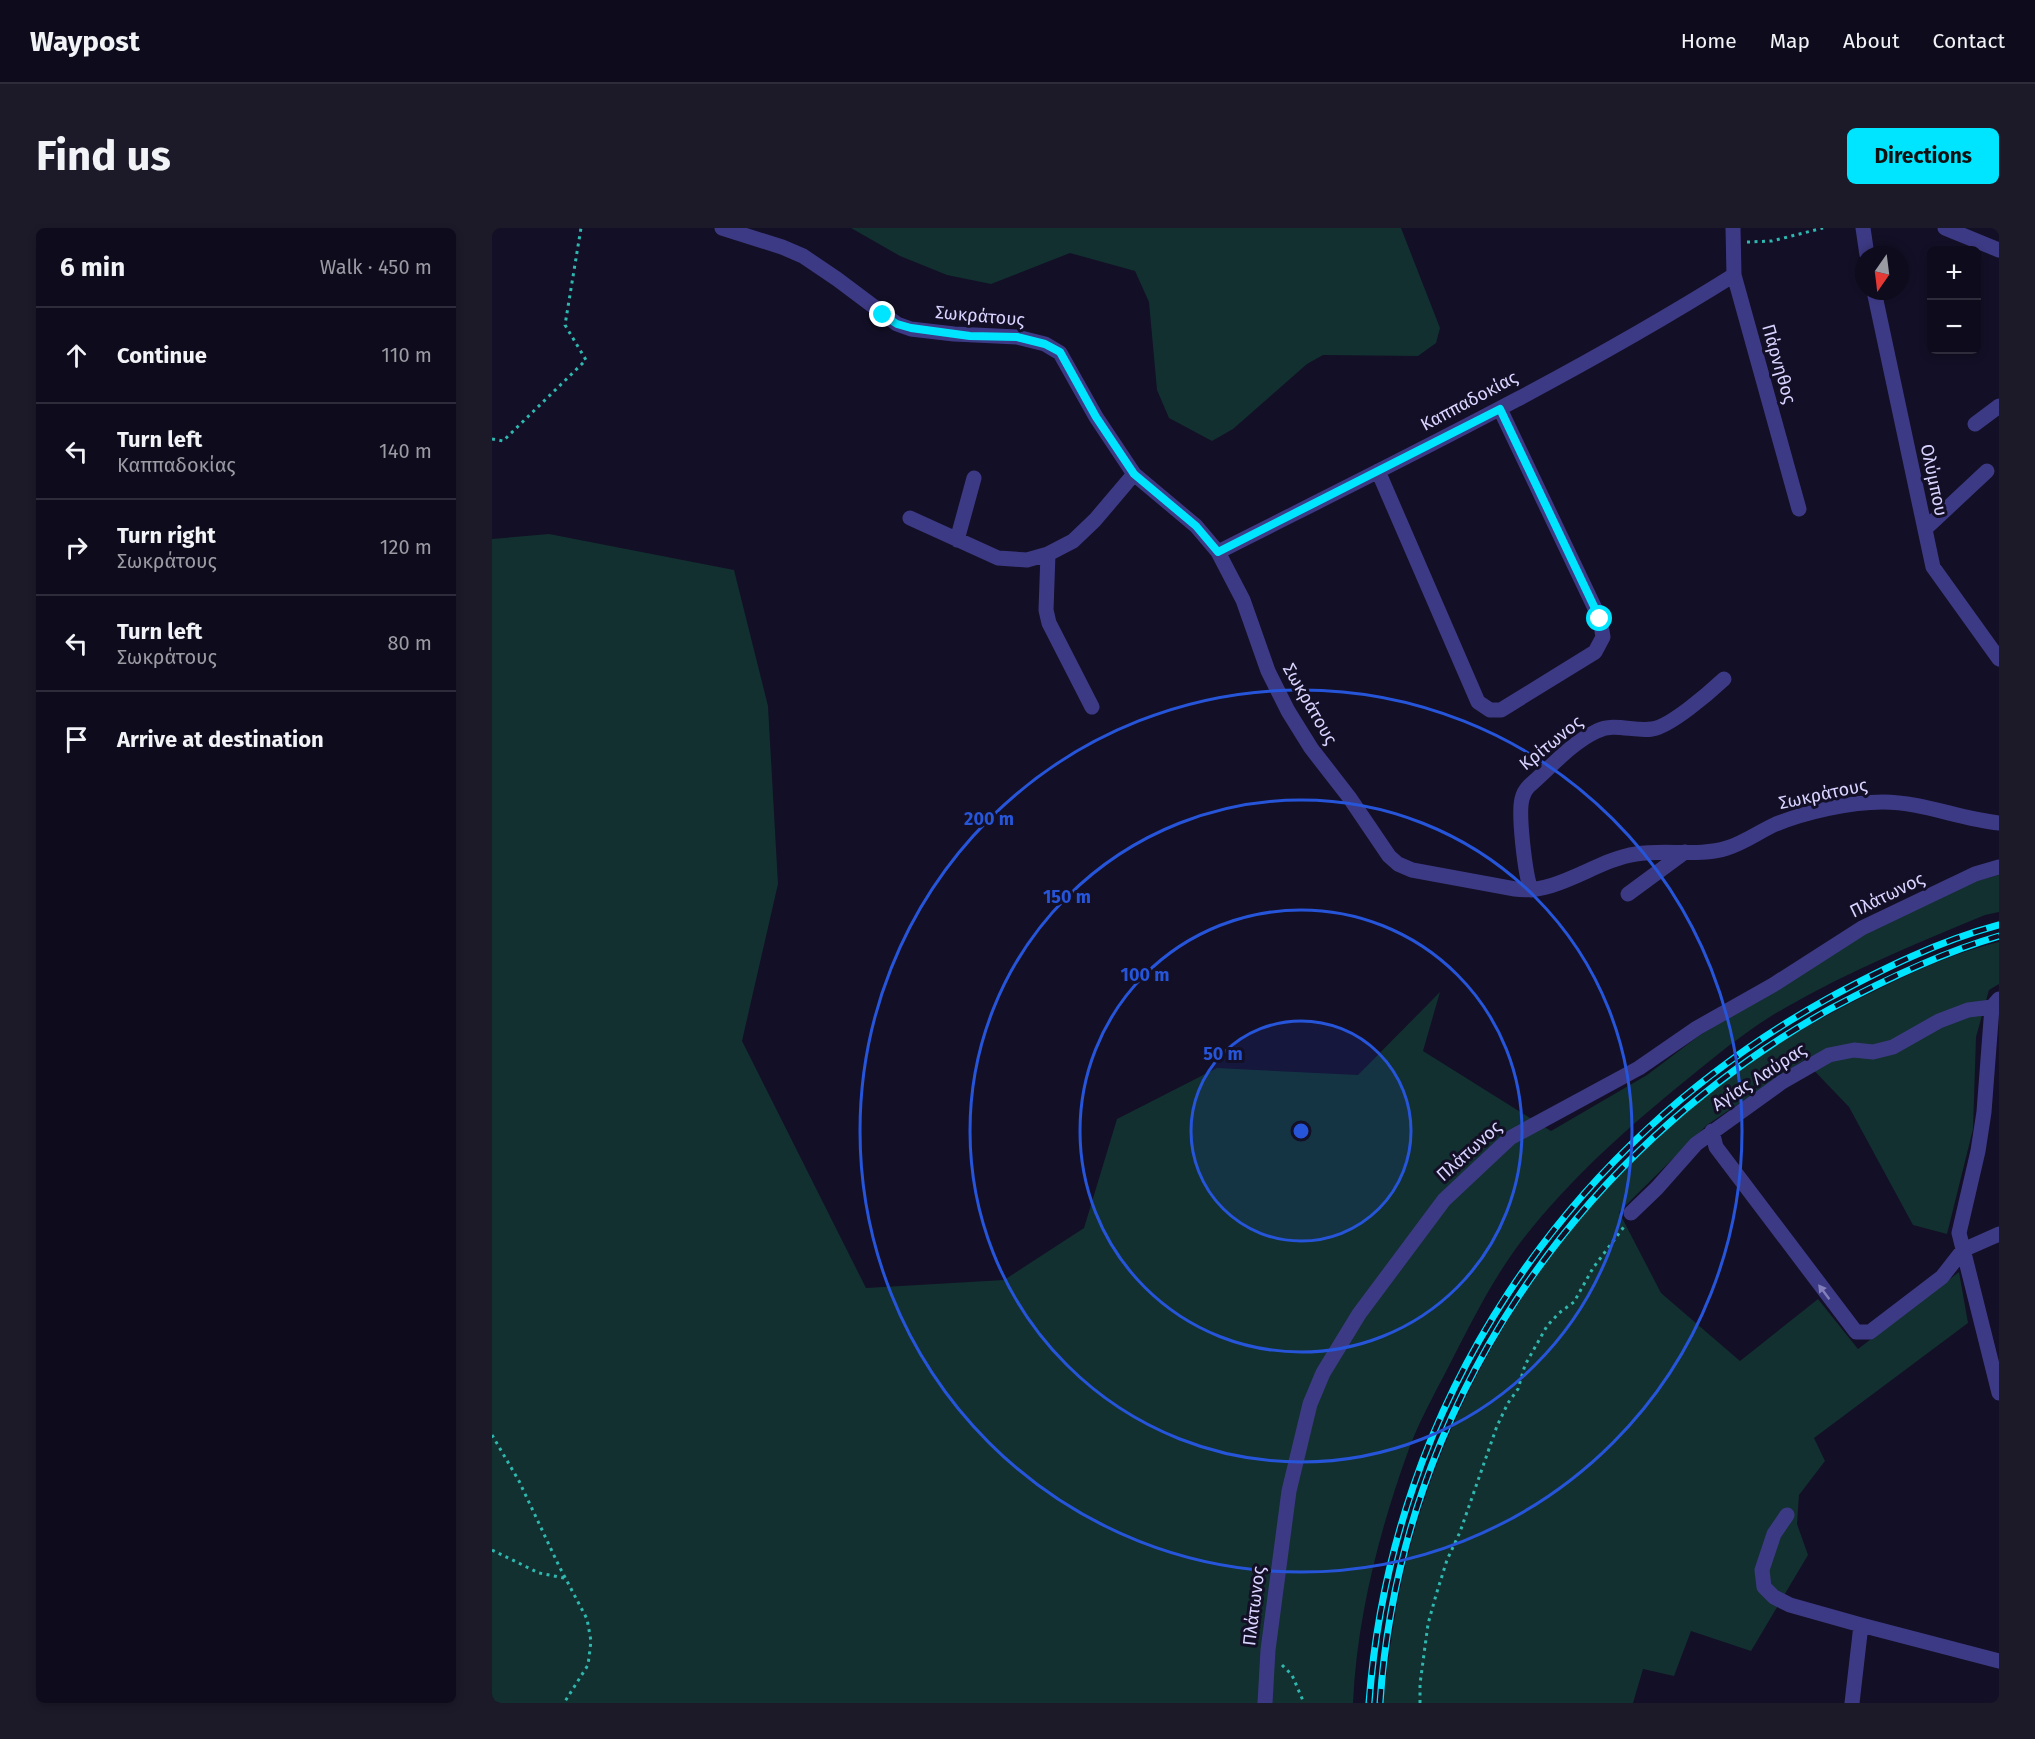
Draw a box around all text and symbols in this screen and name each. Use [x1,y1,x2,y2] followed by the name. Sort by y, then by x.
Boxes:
[30,25,140,58] text: Waypost
[1681,28,1737,54] text: Home
[1770,28,1810,54] text: Map
[1843,28,1900,54] text: About
[1933,28,2005,54] text: Contact
[1847,128,1999,184] button: Directions
[36,131,171,181] text: Find us
[1855,246,1909,300] north arrow
[1927,246,1981,354] map controls
[1927,246,1981,300] button: +
[60,252,125,283] text: 6 min
[320,255,432,279] text: Walk · 450 m
[1927,300,1981,354] button: −
[869,301,895,327] route end
[934,301,1026,331] street label: Σωκράτους
[1757,322,1801,407] street label: Πάρνηθος
[60,339,93,372] icon: ahead
[117,342,207,369] text: Continue
[381,343,432,367] text: 110 m
[1417,366,1522,436] street label: Καππαδοκίας
[117,426,202,453] text: Turn left
[60,435,93,468] icon: left
[379,439,432,463] text: 140 m
[1916,442,1952,518] street label: Ολύμπου
[117,453,236,477] text: Καππαδοκίας
[117,522,216,549] text: Turn right
[60,531,93,564] icon: right
[380,535,432,559] text: 120 m
[117,549,217,573] text: Σωκράτους
[1586,605,1612,631] route start
[117,618,202,645] text: Turn left
[60,627,93,660] icon: left
[387,631,432,655] text: 80 m
[117,645,217,669] text: Σωκράτους
[1278,660,1342,749] street label: Σωκράτους
[1515,710,1588,775] street label: Κρίτωνος
[60,723,93,756] icon: arrive
[117,726,324,753] text: Arrive at destination
[1777,774,1870,814] street label: Σωκράτους
[964,808,1014,830] text: 200 m
[1846,867,1928,922] street label: Πλάτωνος
[1043,886,1091,908] text: 150 m
[1121,964,1169,986] text: 100 m
[1708,1038,1811,1116] street label: Αγίας Λαύρας
[1203,1043,1243,1065] text: 50 m
[1432,1116,1507,1186] street label: Πλάτωνος
[1291,1121,1311,1141] centre of rings
[1818,1284,1830,1299] one-way arrow
[1238,1564,1270,1647] street label: Πλάτωνος

